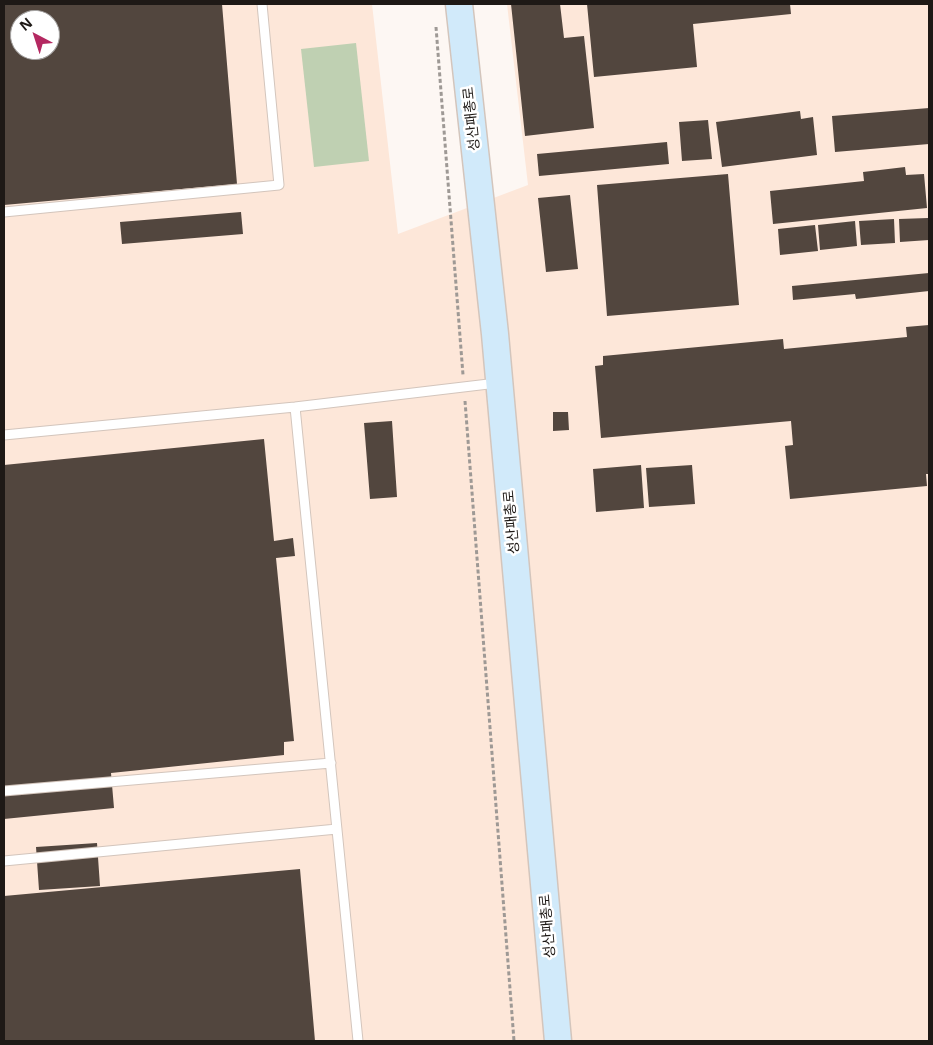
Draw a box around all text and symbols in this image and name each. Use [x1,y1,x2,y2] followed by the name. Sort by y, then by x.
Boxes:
[10,10,60,60] north arrow
[15,13,36,35] text: N
[460,86,484,152] street label: 성산패총로
[501,489,523,555] street label: 성산패총로
[537,893,559,959] street label: 성산패총로

